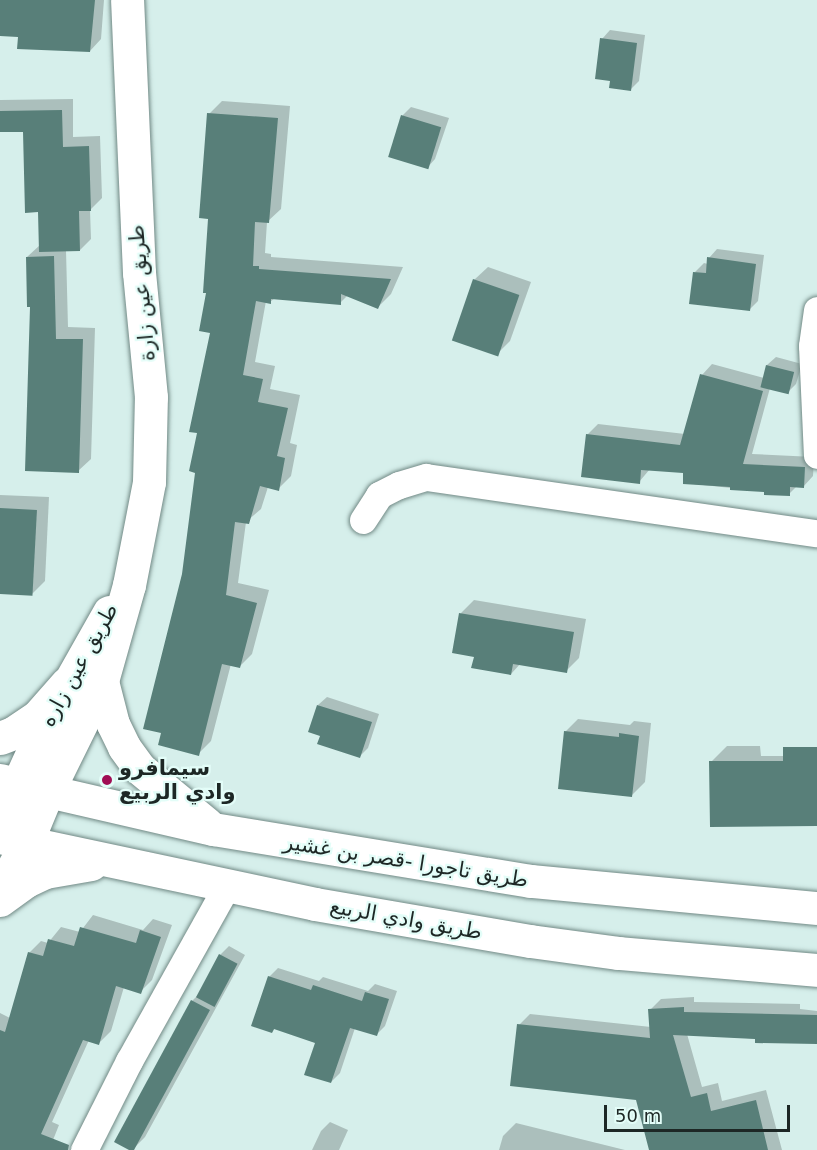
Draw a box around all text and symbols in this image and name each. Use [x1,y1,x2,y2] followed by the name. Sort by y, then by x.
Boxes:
[123,224,161,362] street label: طريق عين زارة
[35,599,123,731] street label: طريق عين زاره
[119,755,236,805] place label: سيمافرو وادي الربيع
[100,773,114,787] marker: سيمافرو وادي الربيع
[282,829,530,893] street label: طريق تاجورا -قصر بن غشير
[328,893,484,945] street label: طريق وادي الربيع
[607,1093,793,1131] scale bar
[615,1105,661,1126] text: 50 m

